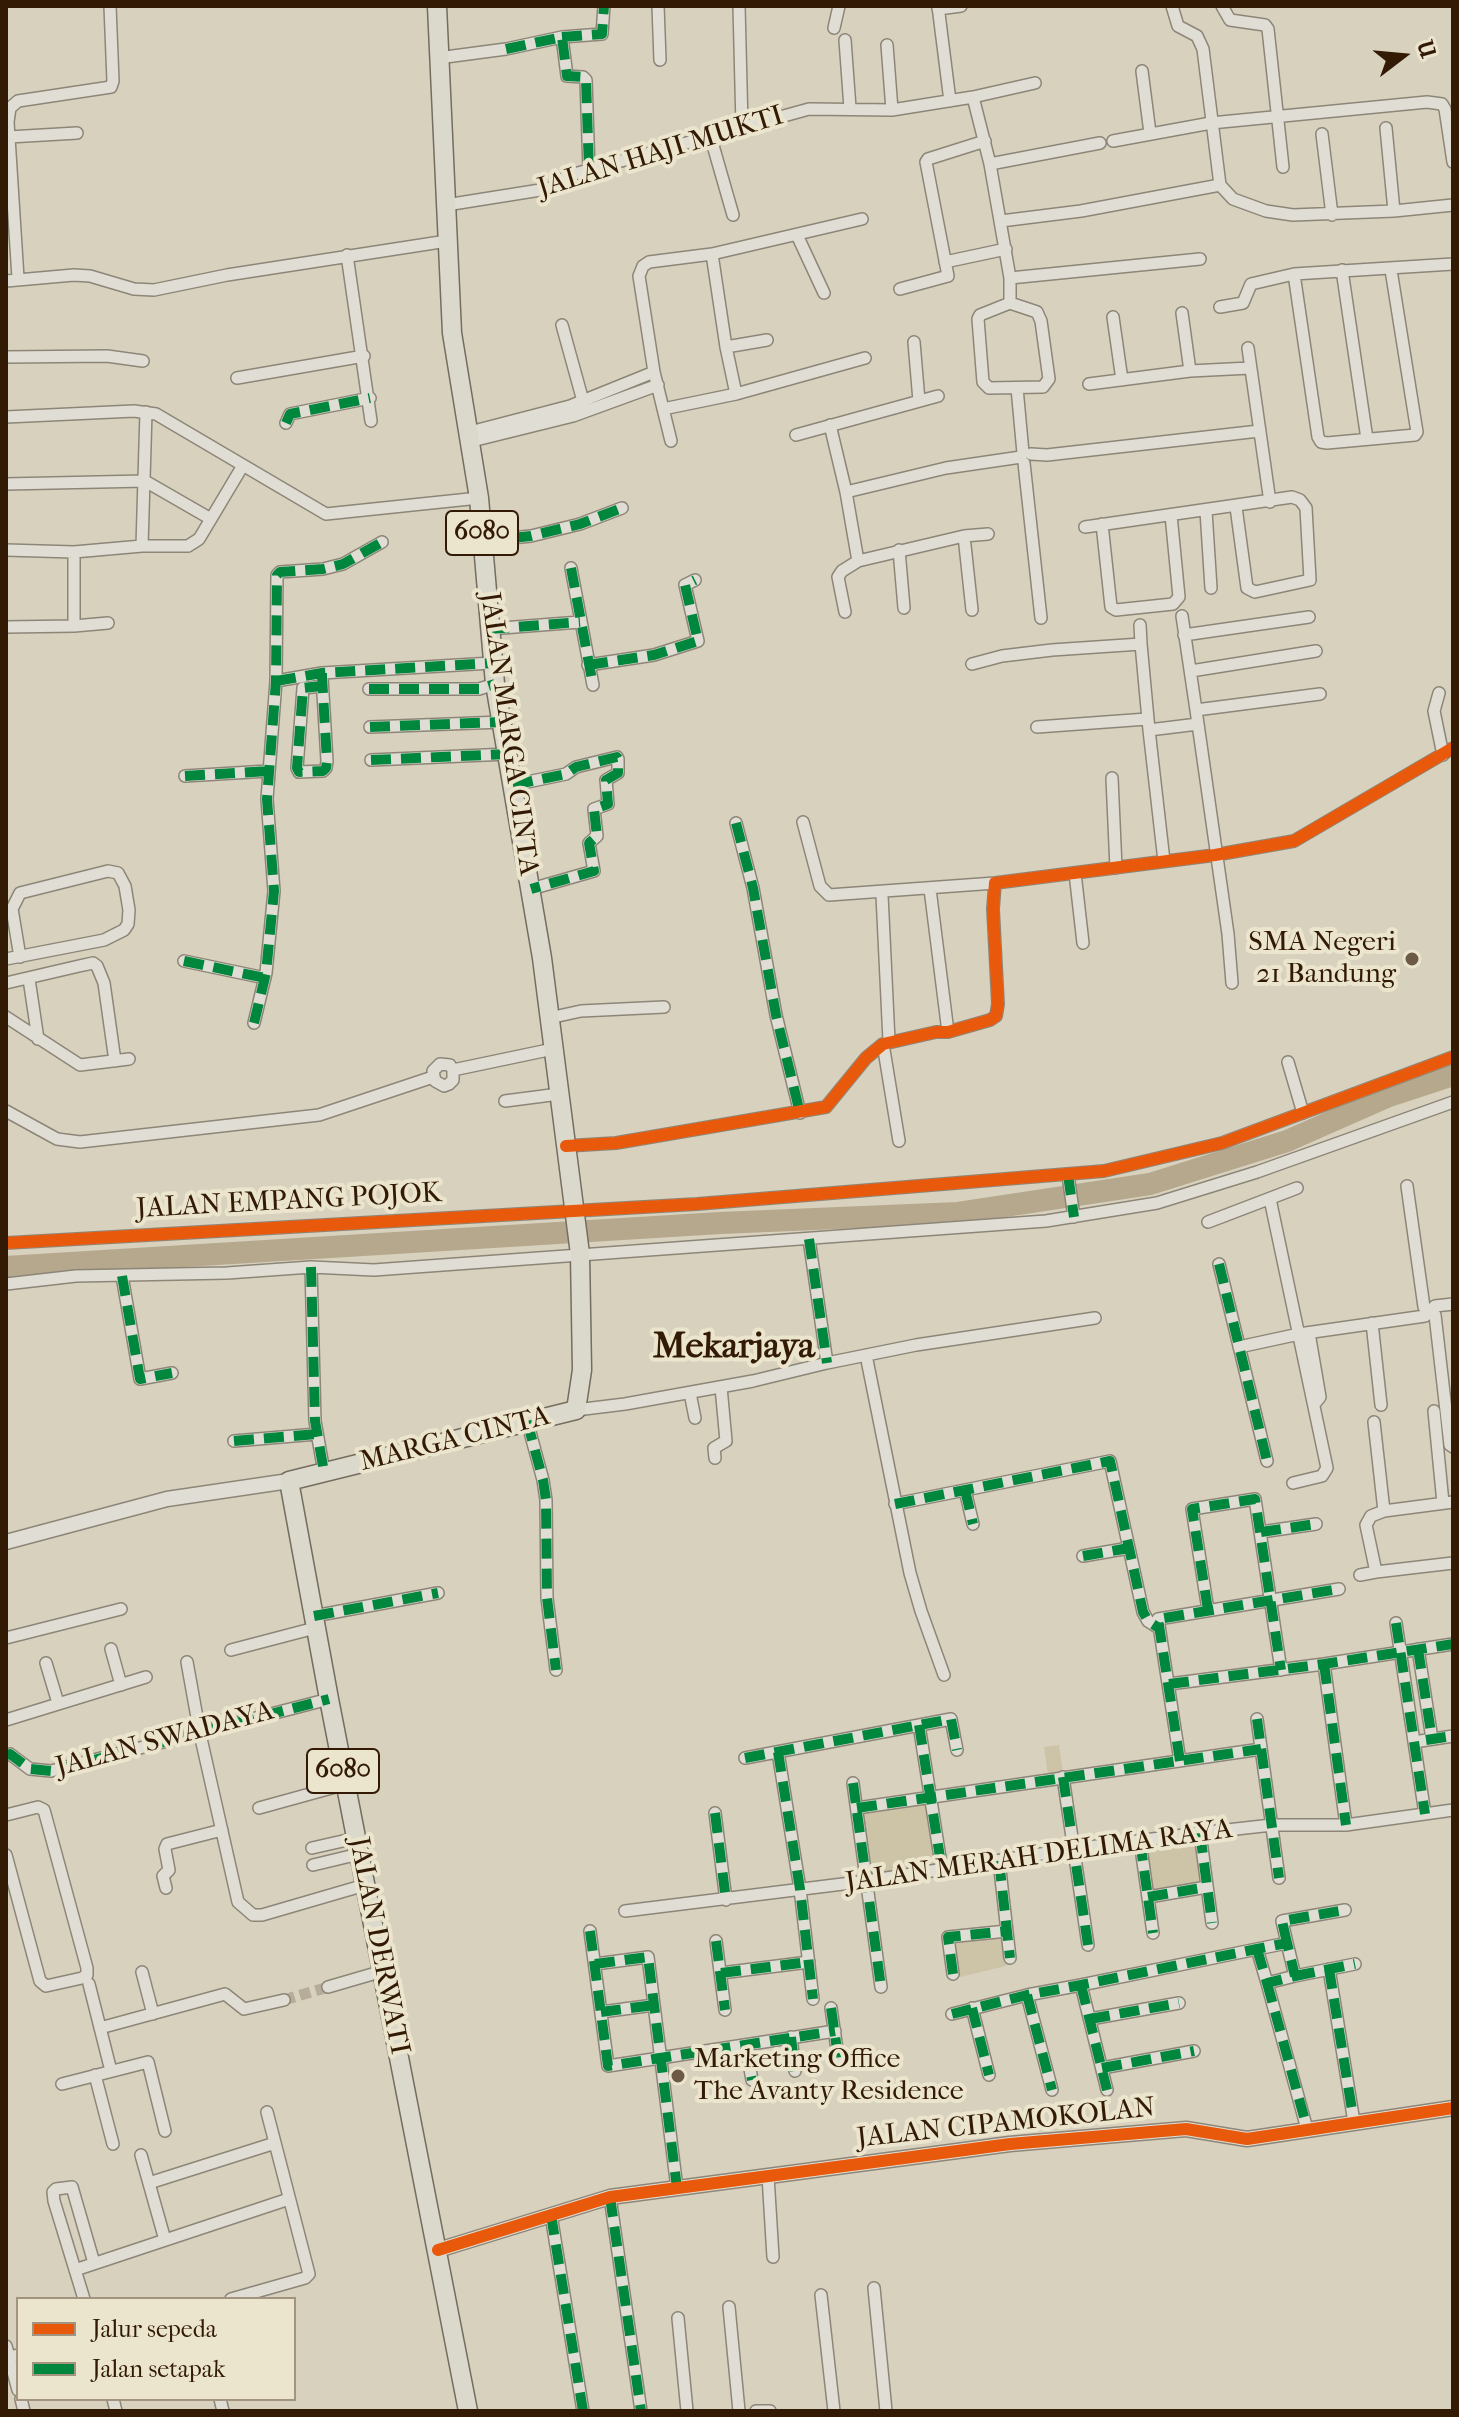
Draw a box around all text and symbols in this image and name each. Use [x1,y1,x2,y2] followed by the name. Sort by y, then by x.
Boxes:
[1363,16,1443,96] north arrow
[1411,38,1441,61] text: U
[534,100,788,206] street label: JALAN HAJI MUKTI
[446,511,518,555] road number: 6080
[471,590,545,878] street label: JALAN MARGA CINTA
[1248,926,1396,992] place label: SMA Negeri 21 Bandung
[1403,950,1421,968] marker: SMA Negeri 21 Bandung
[135,1177,443,1227] street label: JALAN EMPANG POJOK
[653,1326,815,1370] district label: Mekarjaya
[357,1400,553,1480] street label: MARGA CINTA
[52,1695,278,1785] street label: JALAN SWADAYA
[307,1749,379,1793] road number: 6080
[843,1813,1235,1901] street label: JALAN MERAH DELIMA RAYA
[340,1834,416,2058] street label: JALAN DERWATI
[694,2043,964,2109] place label: Marketing Office The Avanty Residence
[669,2067,687,2085] marker: Marketing Office The Avanty Residence
[855,2092,1157,2156] street label: JALAN CIPAMOKOLAN
[16,2297,296,2401] legend
[92,2315,217,2343] text: Jalur sepeda
[92,2355,225,2383] text: Jalan setapak

